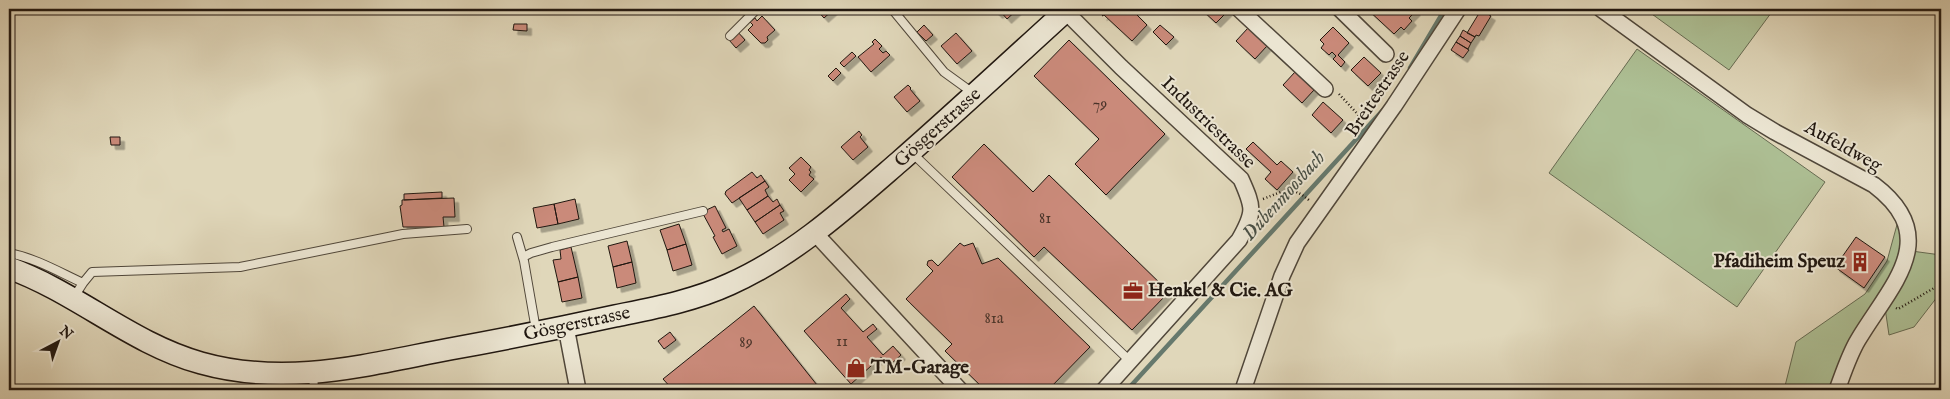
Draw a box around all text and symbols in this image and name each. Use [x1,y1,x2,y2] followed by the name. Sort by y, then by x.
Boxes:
[1340,46,1416,142] street label: Breitestrasse
[1156,72,1261,174] street label: Industriestrasse
[890,83,987,173] street label: Gösgerstrasse
[1093,95,1107,115] house number: 79
[1799,115,1886,178] street label: Aufeldweg
[1237,146,1331,246] water label: Dubenmoosbach
[1039,209,1051,229] house number: 81
[1714,250,1845,274] place label: Pfadiheim Speuz
[1849,251,1871,273] building icon: Pfadiheim Speuz
[1148,279,1293,303] place label: Henkel & Cie. AG
[1122,280,1144,302] office icon: Henkel & Cie. AG
[521,301,633,347] street label: Gösgerstrasse
[984,309,1004,329] house number: 81a
[32,316,82,366] north arrow
[55,322,76,344] text: N
[836,332,848,352] house number: 11
[739,333,753,353] house number: 89
[870,356,969,380] place label: TM-Garage
[845,357,867,379] shop icon: TM-Garage

